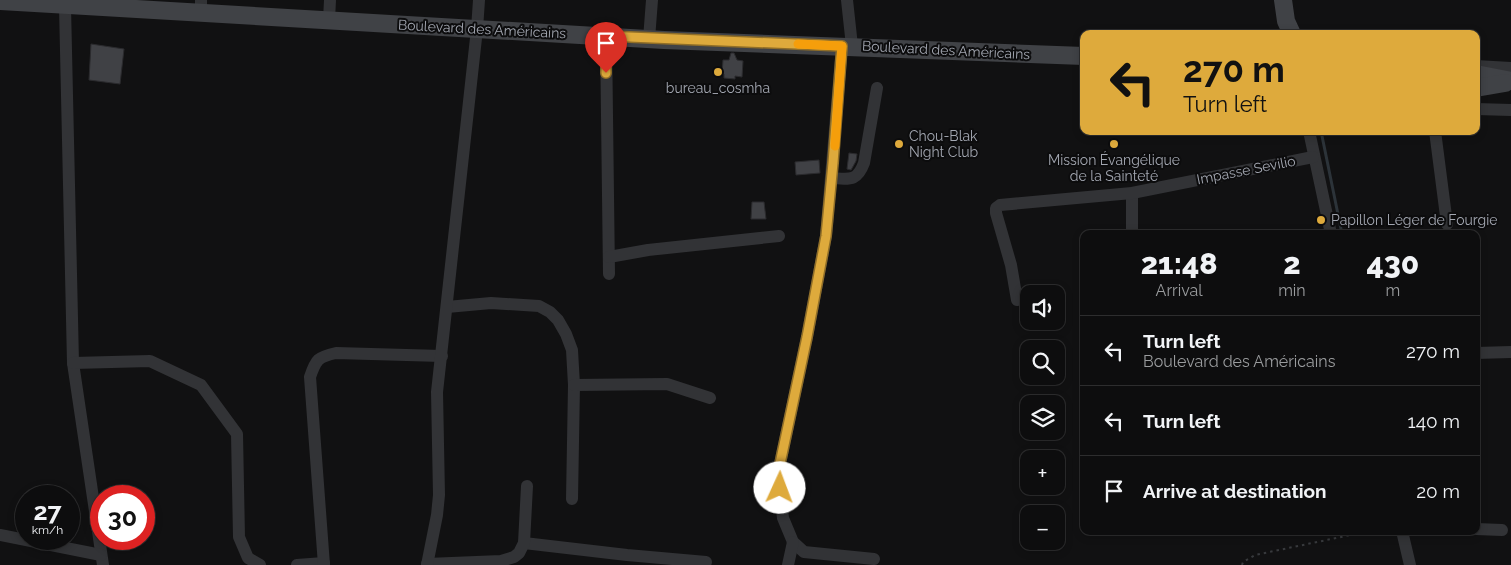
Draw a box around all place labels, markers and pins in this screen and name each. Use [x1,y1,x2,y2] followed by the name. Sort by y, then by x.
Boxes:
[585,22,627,73] pin
[712,66,724,78] marker: bureau_cosmha
[666,80,770,96] place label: bureau_cosmha
[909,128,979,160] place label: Chou-Blak Night Club
[893,138,905,150] marker: Chou-Blak Night Club
[1108,138,1120,150] marker: Mission Évangélique de la Sainteté
[1048,151,1180,184] place label: Mission Évangélique de la Sainteté
[1331,212,1497,228] place label: Papillon Léger de Fourgie
[1315,214,1327,226] marker: Papillon Léger de Fourgie

